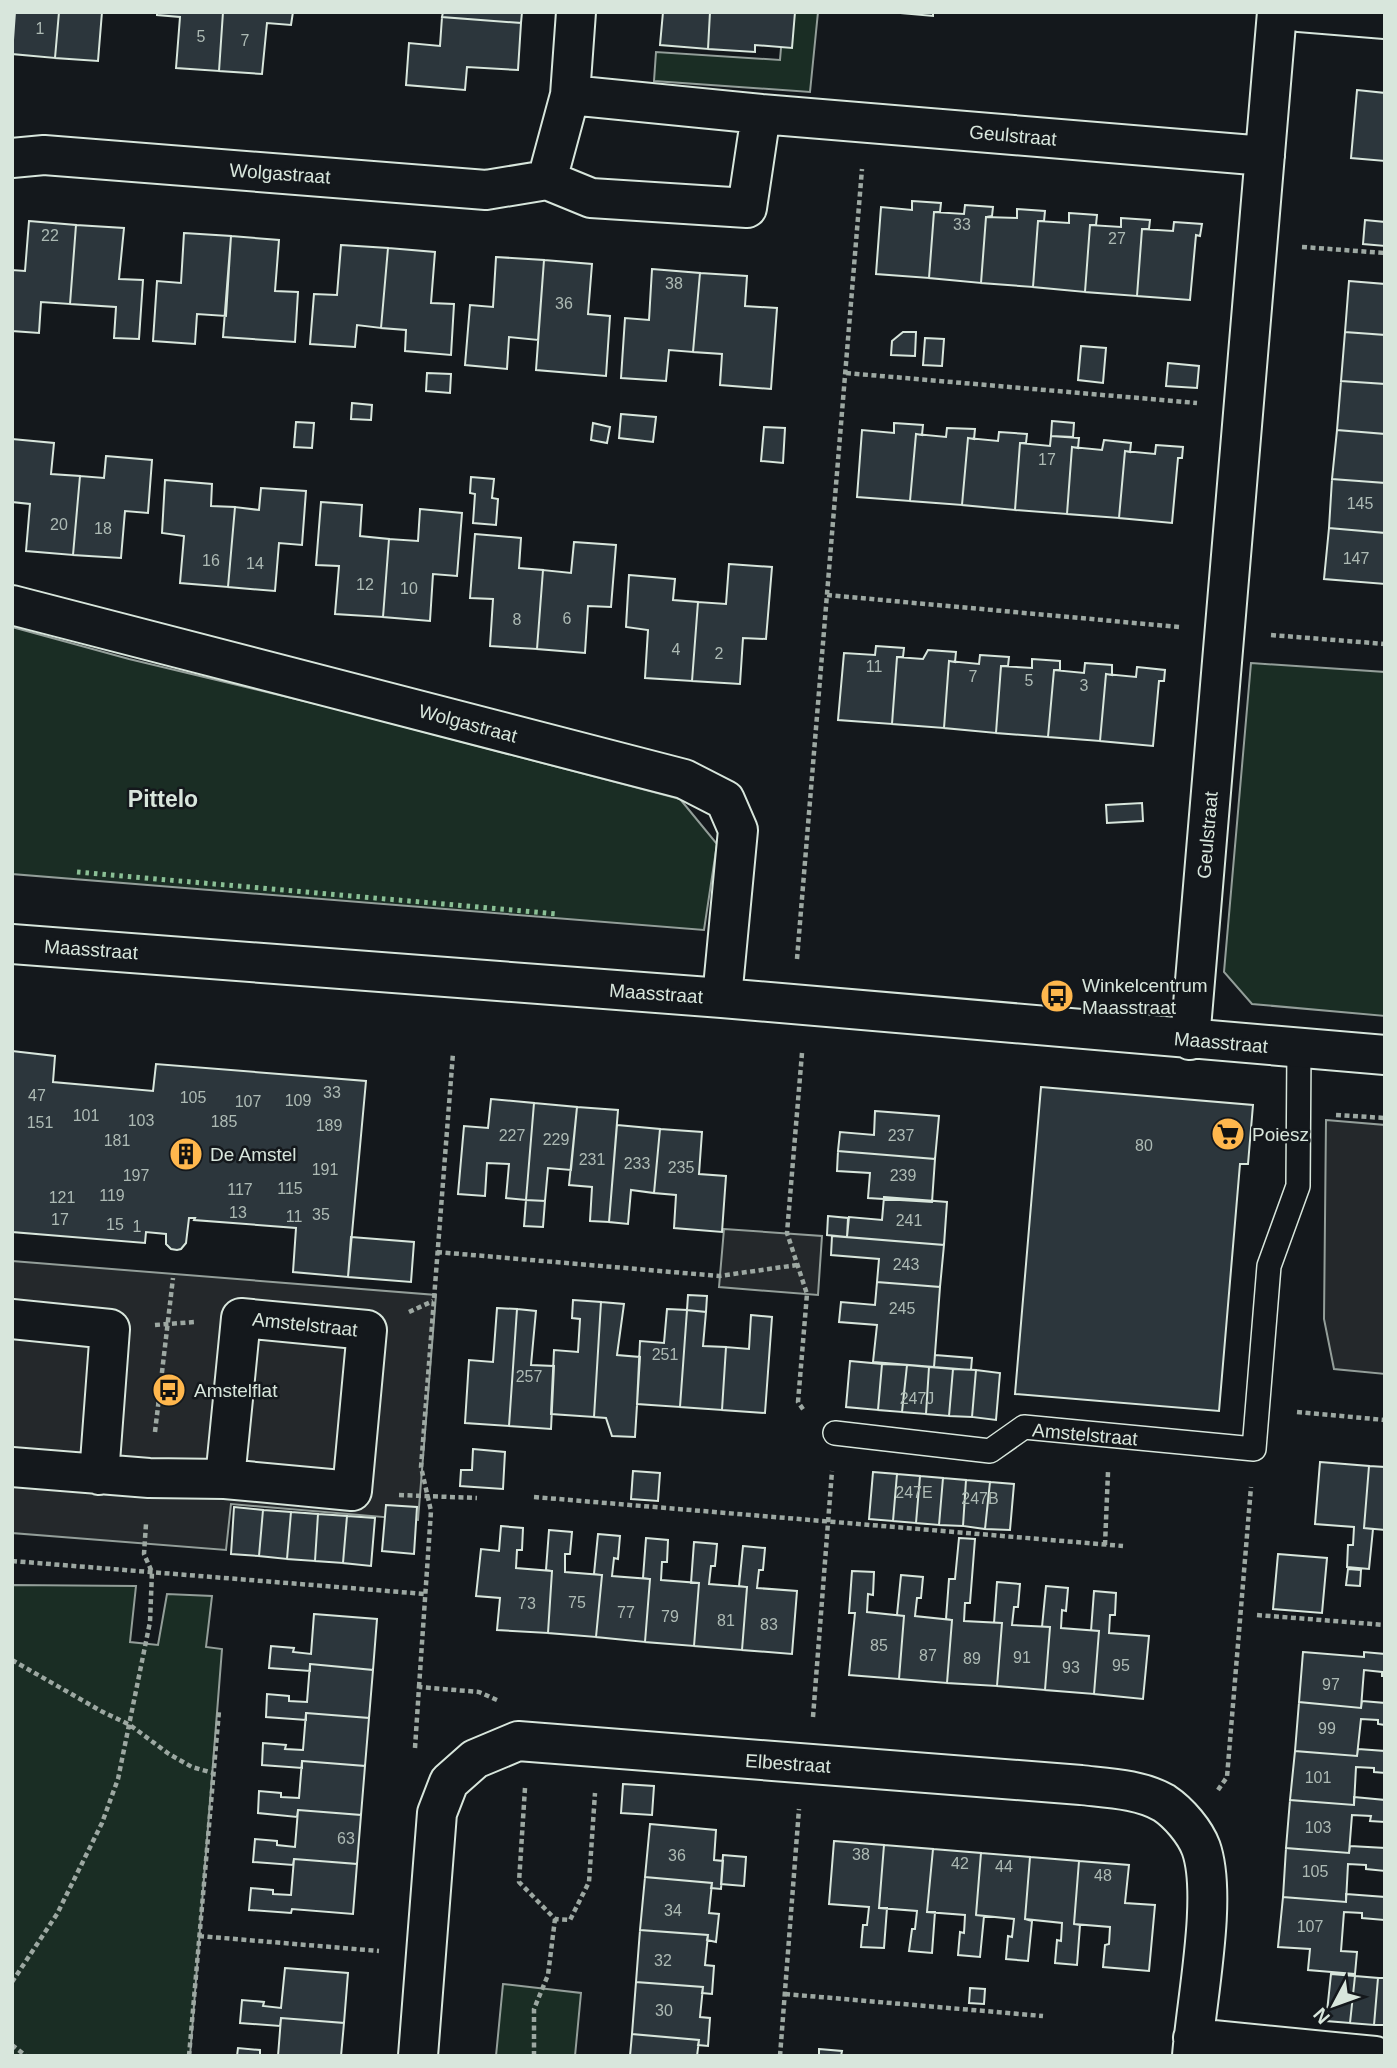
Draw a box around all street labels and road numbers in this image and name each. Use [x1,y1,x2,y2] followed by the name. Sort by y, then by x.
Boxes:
[968,121,1058,150] street label: Geulstraat
[229,160,332,188] street label: Wolgastraat
[416,700,520,747] street label: Wolgastraat
[1193,790,1222,880] street label: Geulstraat
[43,936,139,963] street label: Maasstraat
[608,980,704,1007] street label: Maasstraat
[1173,1028,1269,1057] street label: Maasstraat
[251,1309,359,1341] street label: Amstelstraat
[1031,1419,1139,1450] street label: Amstelstraat
[745,1750,832,1777] street label: Elbestraat

